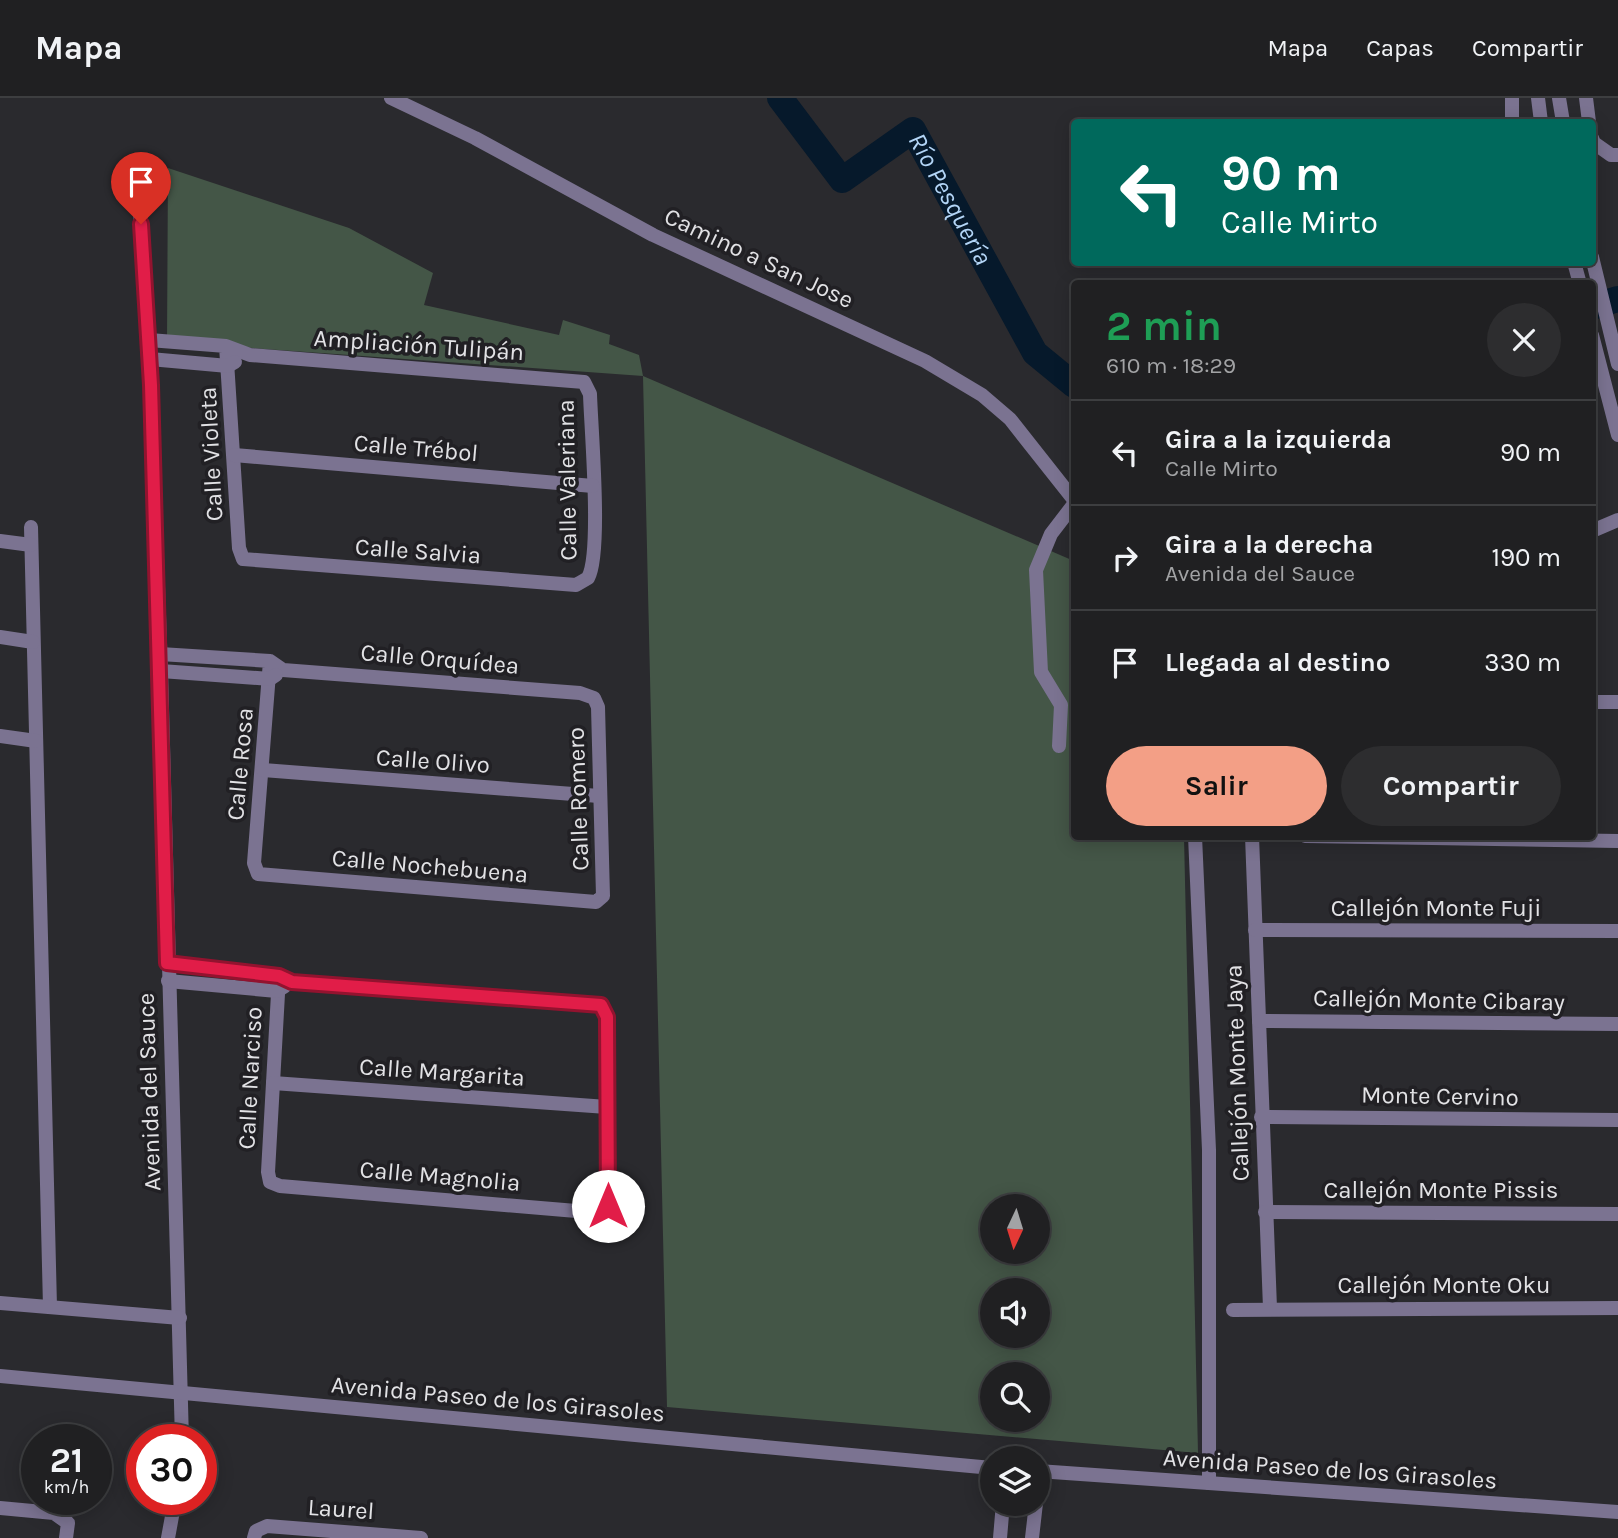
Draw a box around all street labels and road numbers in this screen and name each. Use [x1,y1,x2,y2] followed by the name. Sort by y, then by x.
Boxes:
[660,202,858,314] street label: Camino a San Jose
[313,324,525,366] street label: Ampliación Tulipán
[194,386,228,522] street label: Calle Violeta
[552,399,582,561] street label: Calle Valeriana
[353,429,479,467] street label: Calle Trébol
[354,533,482,569] street label: Calle Salvia
[360,638,520,680] street label: Calle Orquídea
[221,706,259,822] street label: Calle Rosa
[561,727,595,871] street label: Calle Romero
[375,743,491,779] street label: Calle Olivo
[331,843,529,889] street label: Calle Nochebuena
[1331,894,1541,922] street label: Callejón Monte Fuji
[1219,964,1255,1182] street label: Callejón Monte Jaya
[1313,984,1565,1016] street label: Callejón Monte Cibaray
[132,992,166,1192] street label: Avenida del Sauce
[232,1006,268,1150] street label: Calle Narciso
[358,1052,526,1092] street label: Calle Margarita
[1361,1081,1519,1111] street label: Monte Cervino
[359,1155,521,1197] street label: Calle Magnolia
[1324,1176,1558,1204] street label: Callejón Monte Pissis
[1337,1271,1551,1299] street label: Callejón Monte Oku
[330,1370,666,1428] street label: Avenida Paseo de los Girasoles
[1162,1443,1498,1495] street label: Avenida Paseo de los Girasoles
[307,1493,375,1525] street label: Laurel

